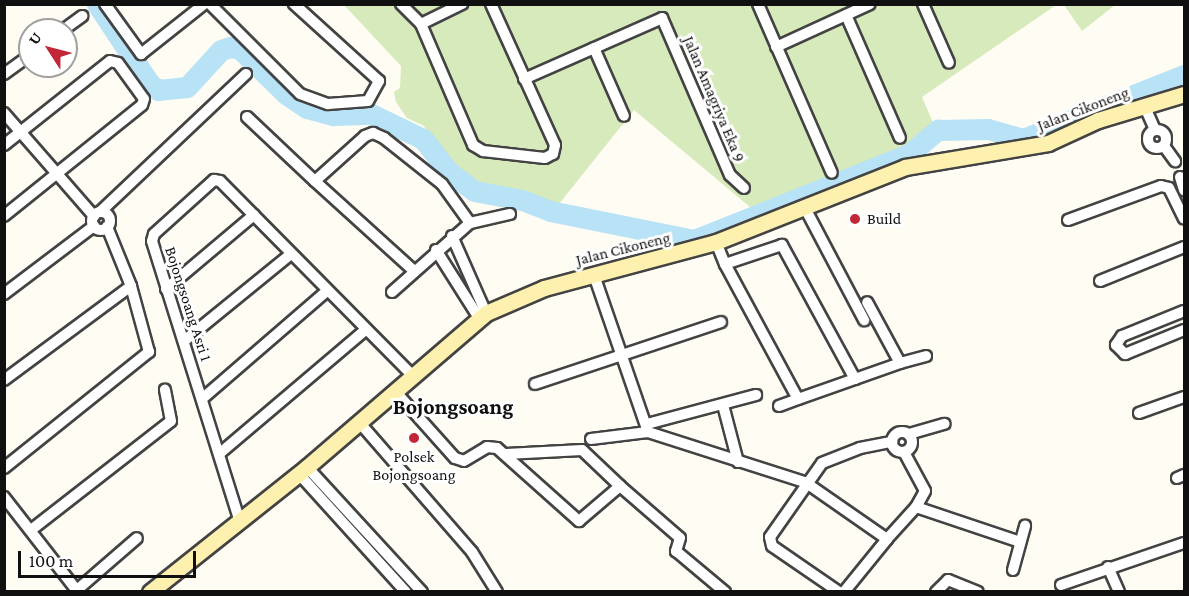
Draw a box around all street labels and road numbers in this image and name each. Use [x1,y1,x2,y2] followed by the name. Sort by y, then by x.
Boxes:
[679,33,749,165] street label: Jalan Amagriya Eka 9
[1035,83,1131,135] street label: Jalan Cikoneng
[574,228,672,270] street label: Jalan Cikoneng
[160,244,216,364] street label: Bojongsoang Asri 1

